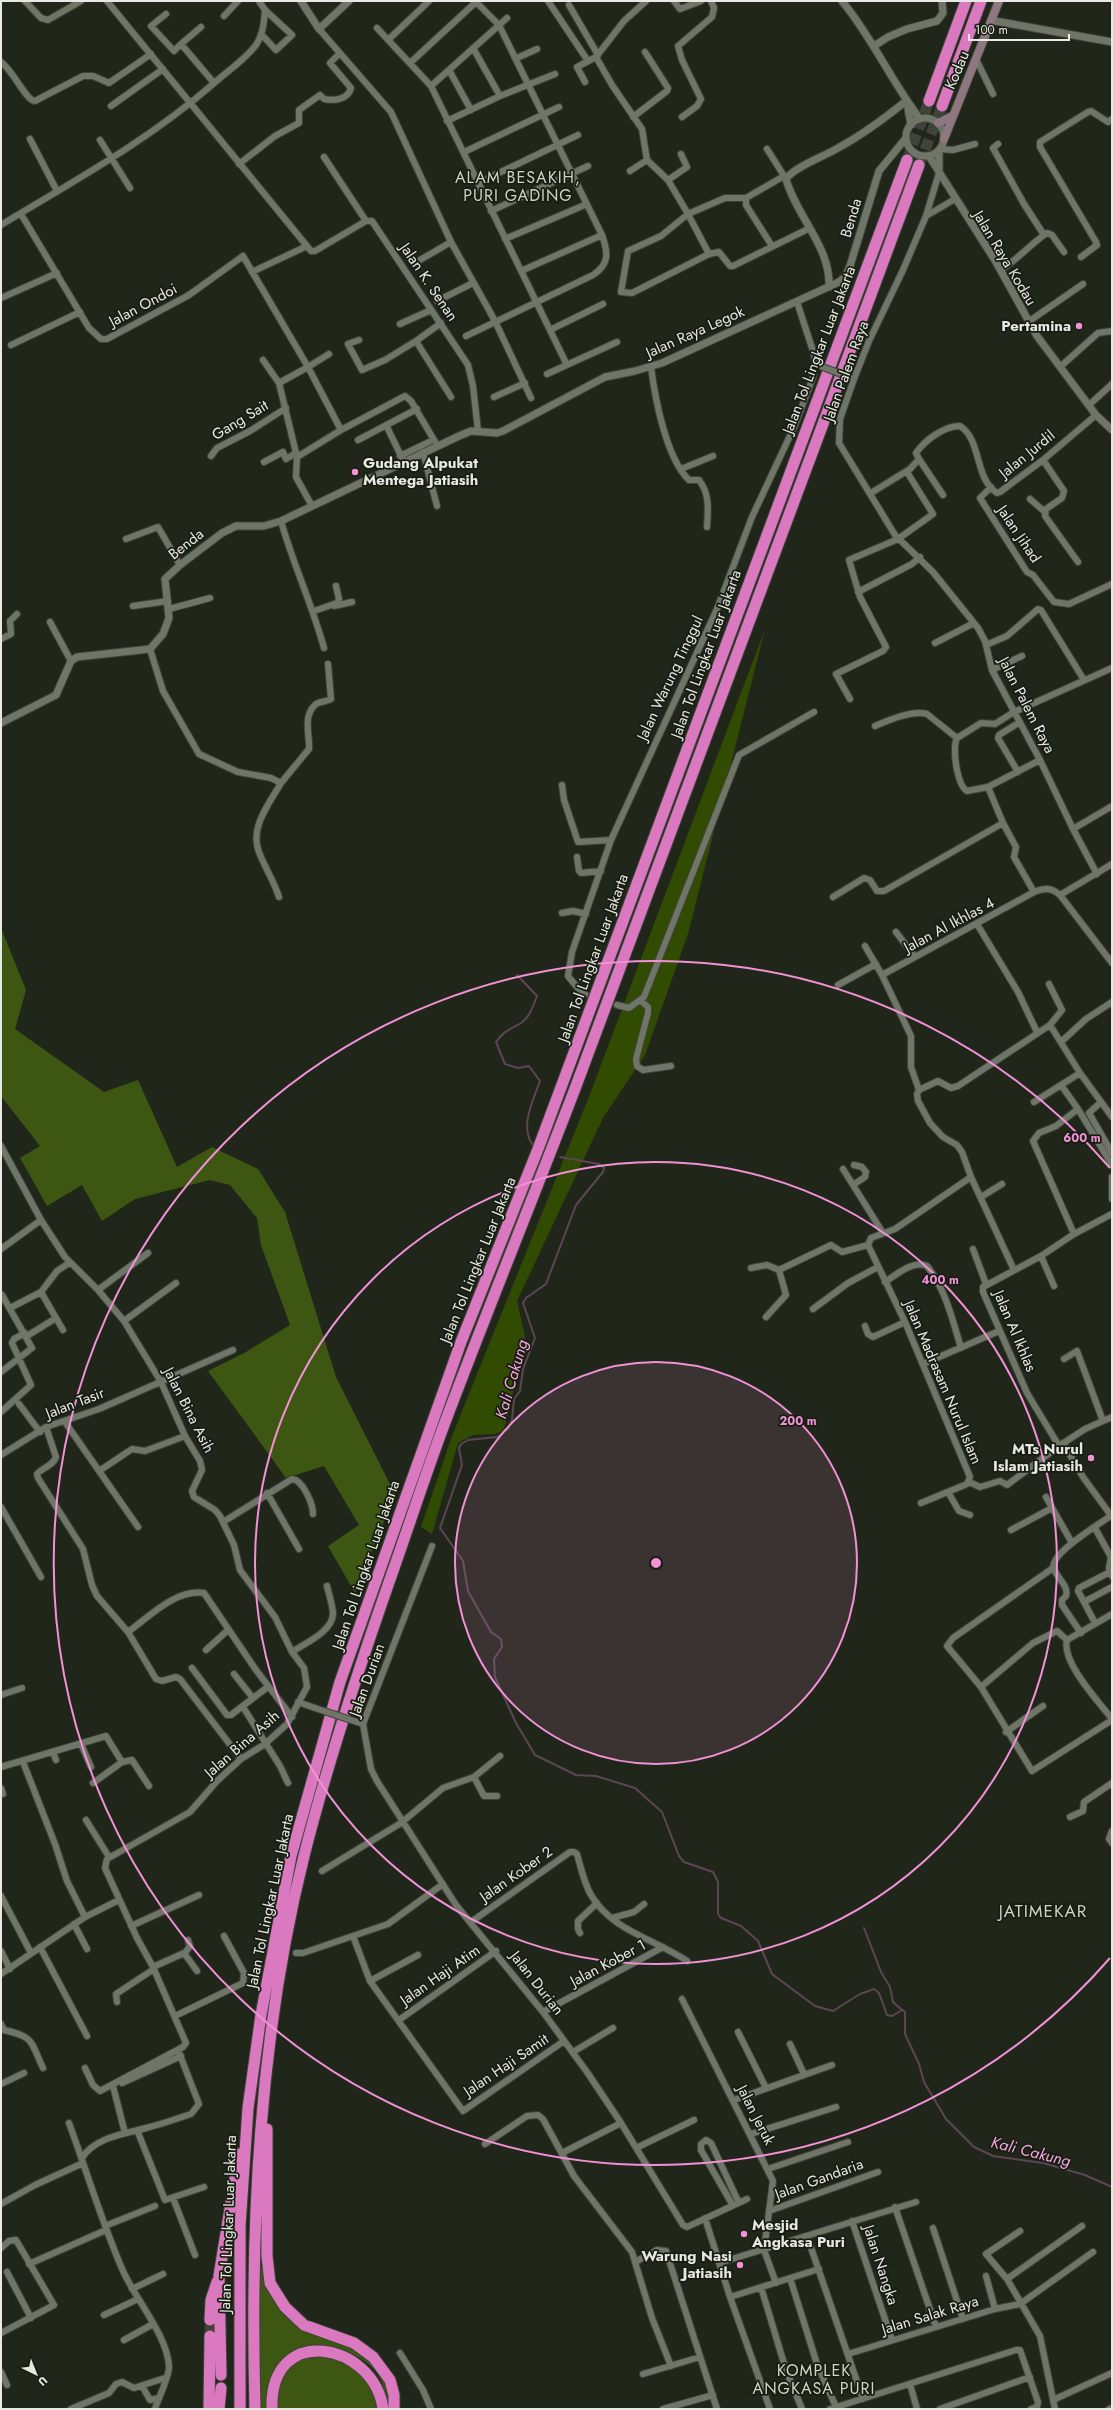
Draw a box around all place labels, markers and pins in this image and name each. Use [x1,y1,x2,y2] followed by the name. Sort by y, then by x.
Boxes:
[1001,315,1071,337] place label: Pertamina
[1074,321,1084,331] marker: Pertamina
[363,452,478,491] place label: Gudang Alpukat Mentega Jatiasih
[350,467,360,477] marker: Gudang Alpukat Mentega Jatiasih
[993,1438,1083,1477] place label: MTs Nurul Islam Jatiasih
[1086,1453,1096,1463] marker: MTs Nurul Islam Jatiasih
[649,1556,663,1570] centre of rings
[751,2214,845,2253] place label: Mesjid Angkasa Puri
[739,2229,749,2239] marker: Mesjid Angkasa Puri
[641,2245,732,2284] place label: Warung Nasi Jatiasih
[735,2260,745,2270] marker: Warung Nasi Jatiasih

